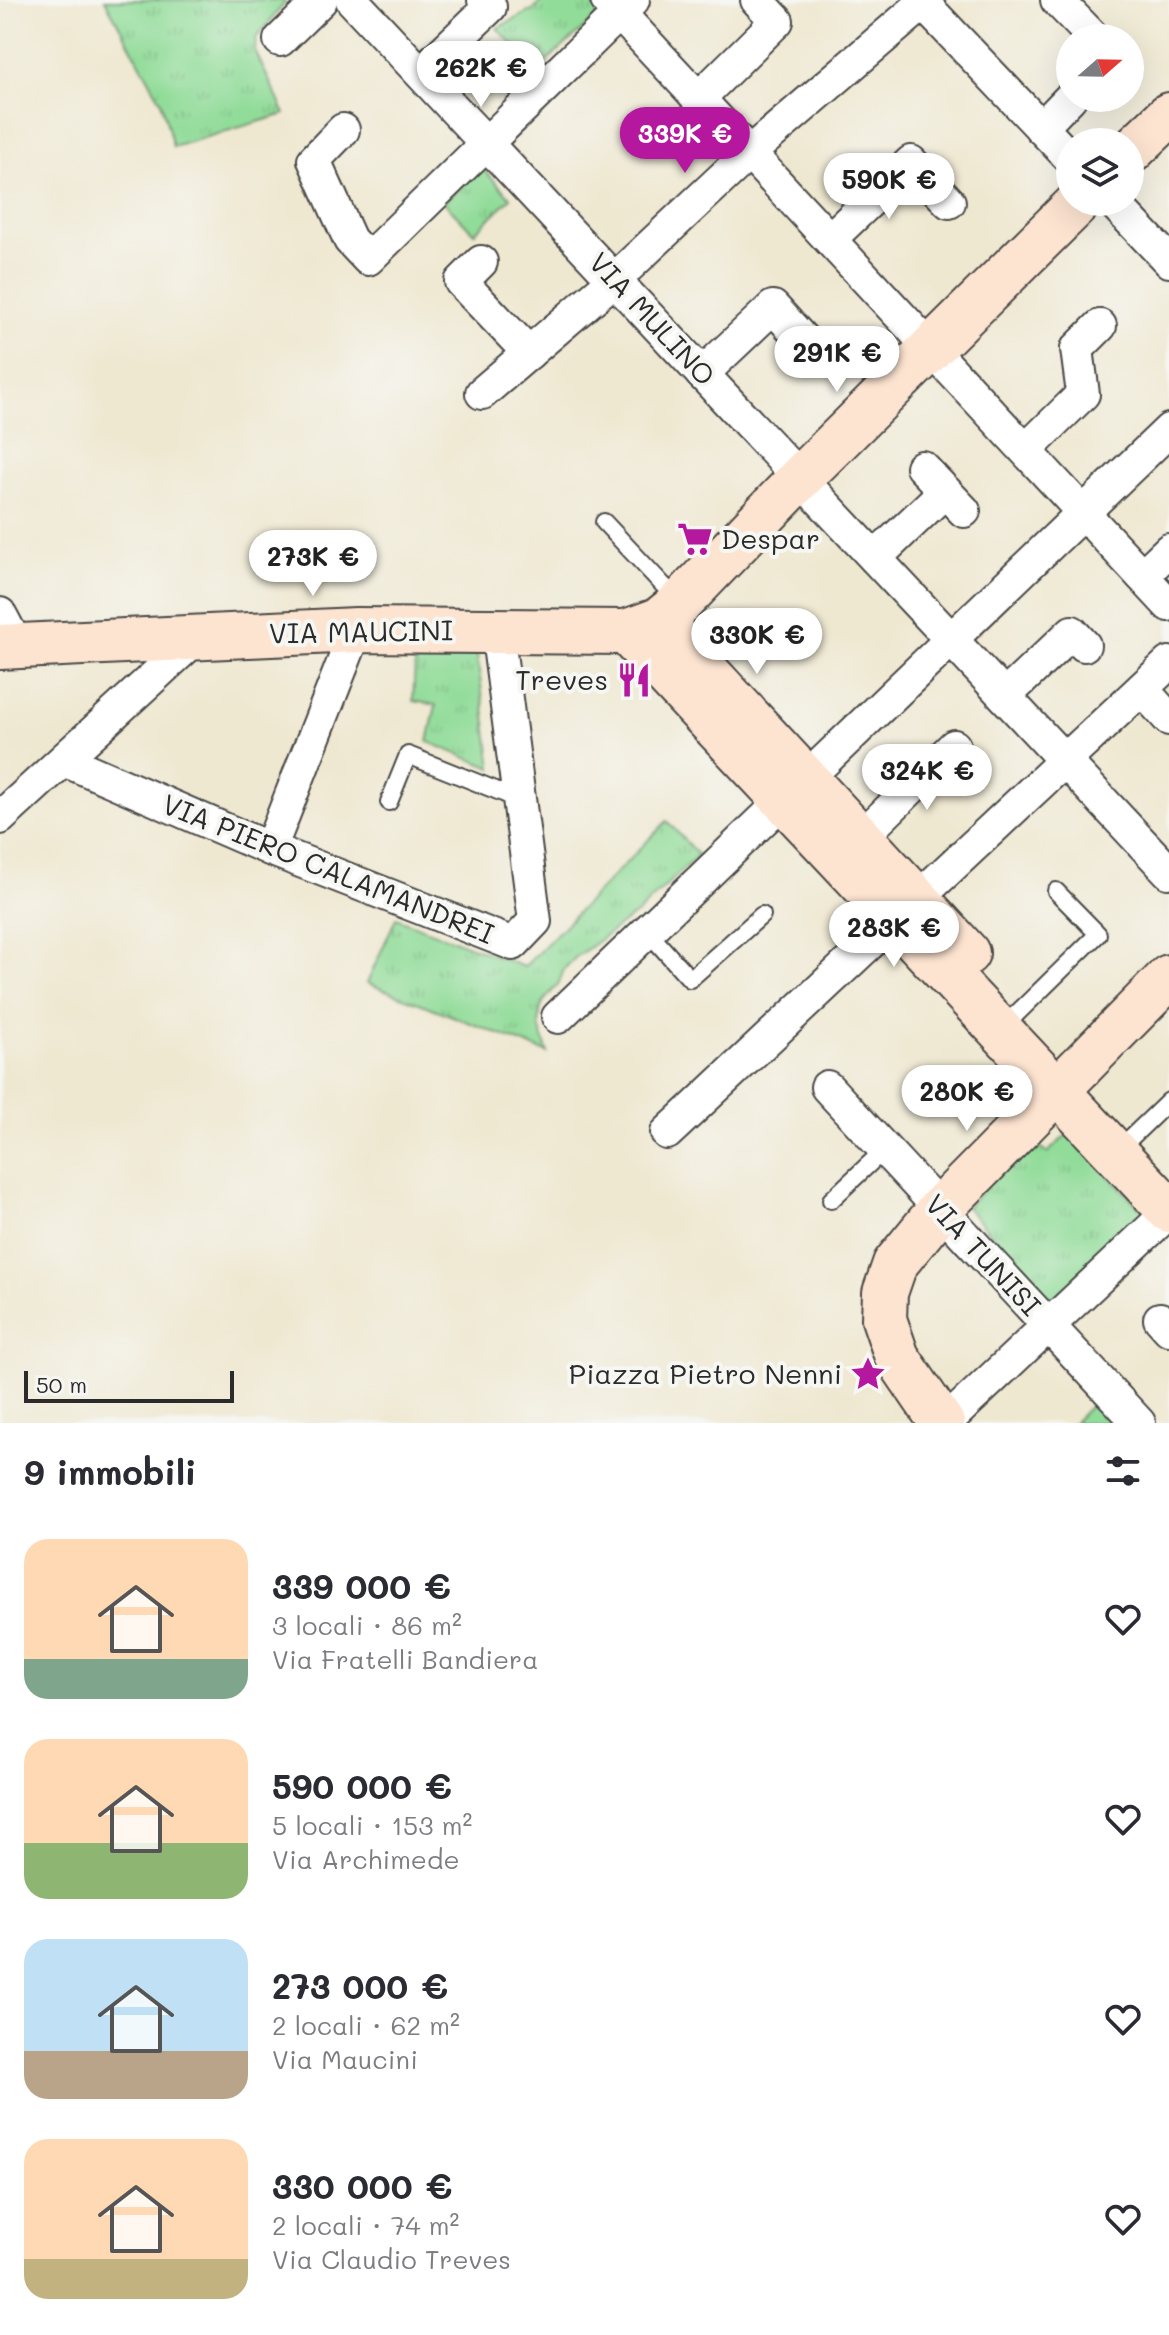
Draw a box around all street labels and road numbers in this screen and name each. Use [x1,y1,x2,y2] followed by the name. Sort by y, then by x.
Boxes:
[582,244,724,393] street label: VIA MULINO
[269,611,453,651] street label: VIA MAUCINI
[157,785,499,951] street label: VIA PIERO CALAMANDREI
[918,1186,1049,1323] street label: VIA TUNISI

